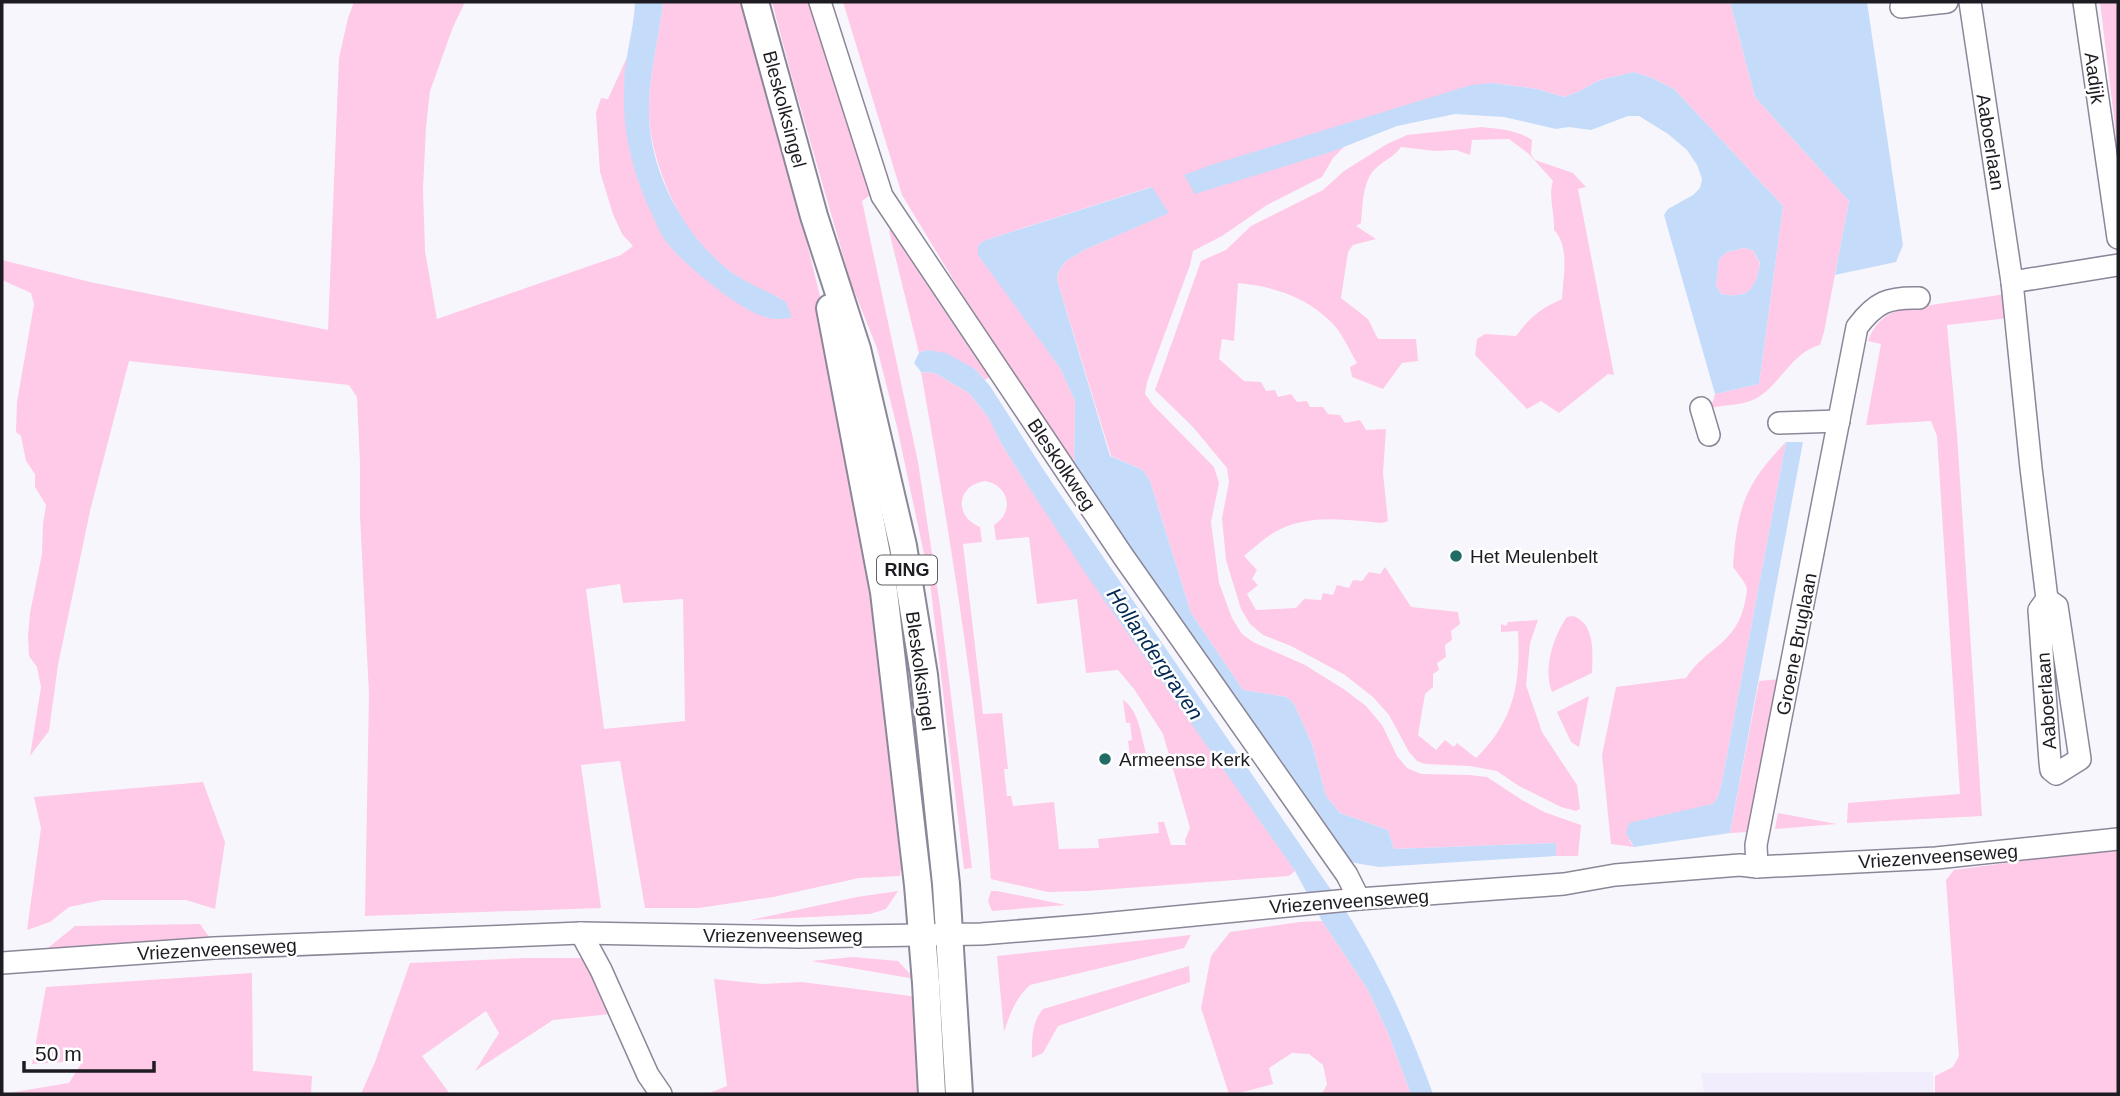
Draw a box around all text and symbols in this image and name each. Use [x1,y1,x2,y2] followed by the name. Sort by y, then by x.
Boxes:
[759,48,810,170] street label: Bleskolksingel
[2081,51,2109,106] street label: Aadijk
[1973,92,2008,192] street label: Aaboerlaan
[1023,415,1100,514] street label: Bleskolkweg
[1470,546,1599,567] place label: Het Meulenbelt
[1448,548,1464,564] marker: Het Meulenbelt
[877,556,937,584] road number: RING
[1772,571,1821,717] street label: Groene Bruglaan
[1103,583,1208,724] water label: Hollandergraven
[902,610,939,732] street label: Bleskolksingel
[2033,652,2060,750] street label: Aaboerlaan
[1119,749,1250,770] place label: Armeense Kerk
[1097,751,1113,767] marker: Armeense Kerk
[1858,840,2018,873] street label: Vriezenveenseweg
[1269,885,1429,918] street label: Vriezenveenseweg
[703,925,863,946] street label: Vriezenveenseweg
[137,935,297,964] street label: Vriezenveenseweg
[24,1030,154,1074] scale bar
[35,1042,82,1065] text: 50 m

